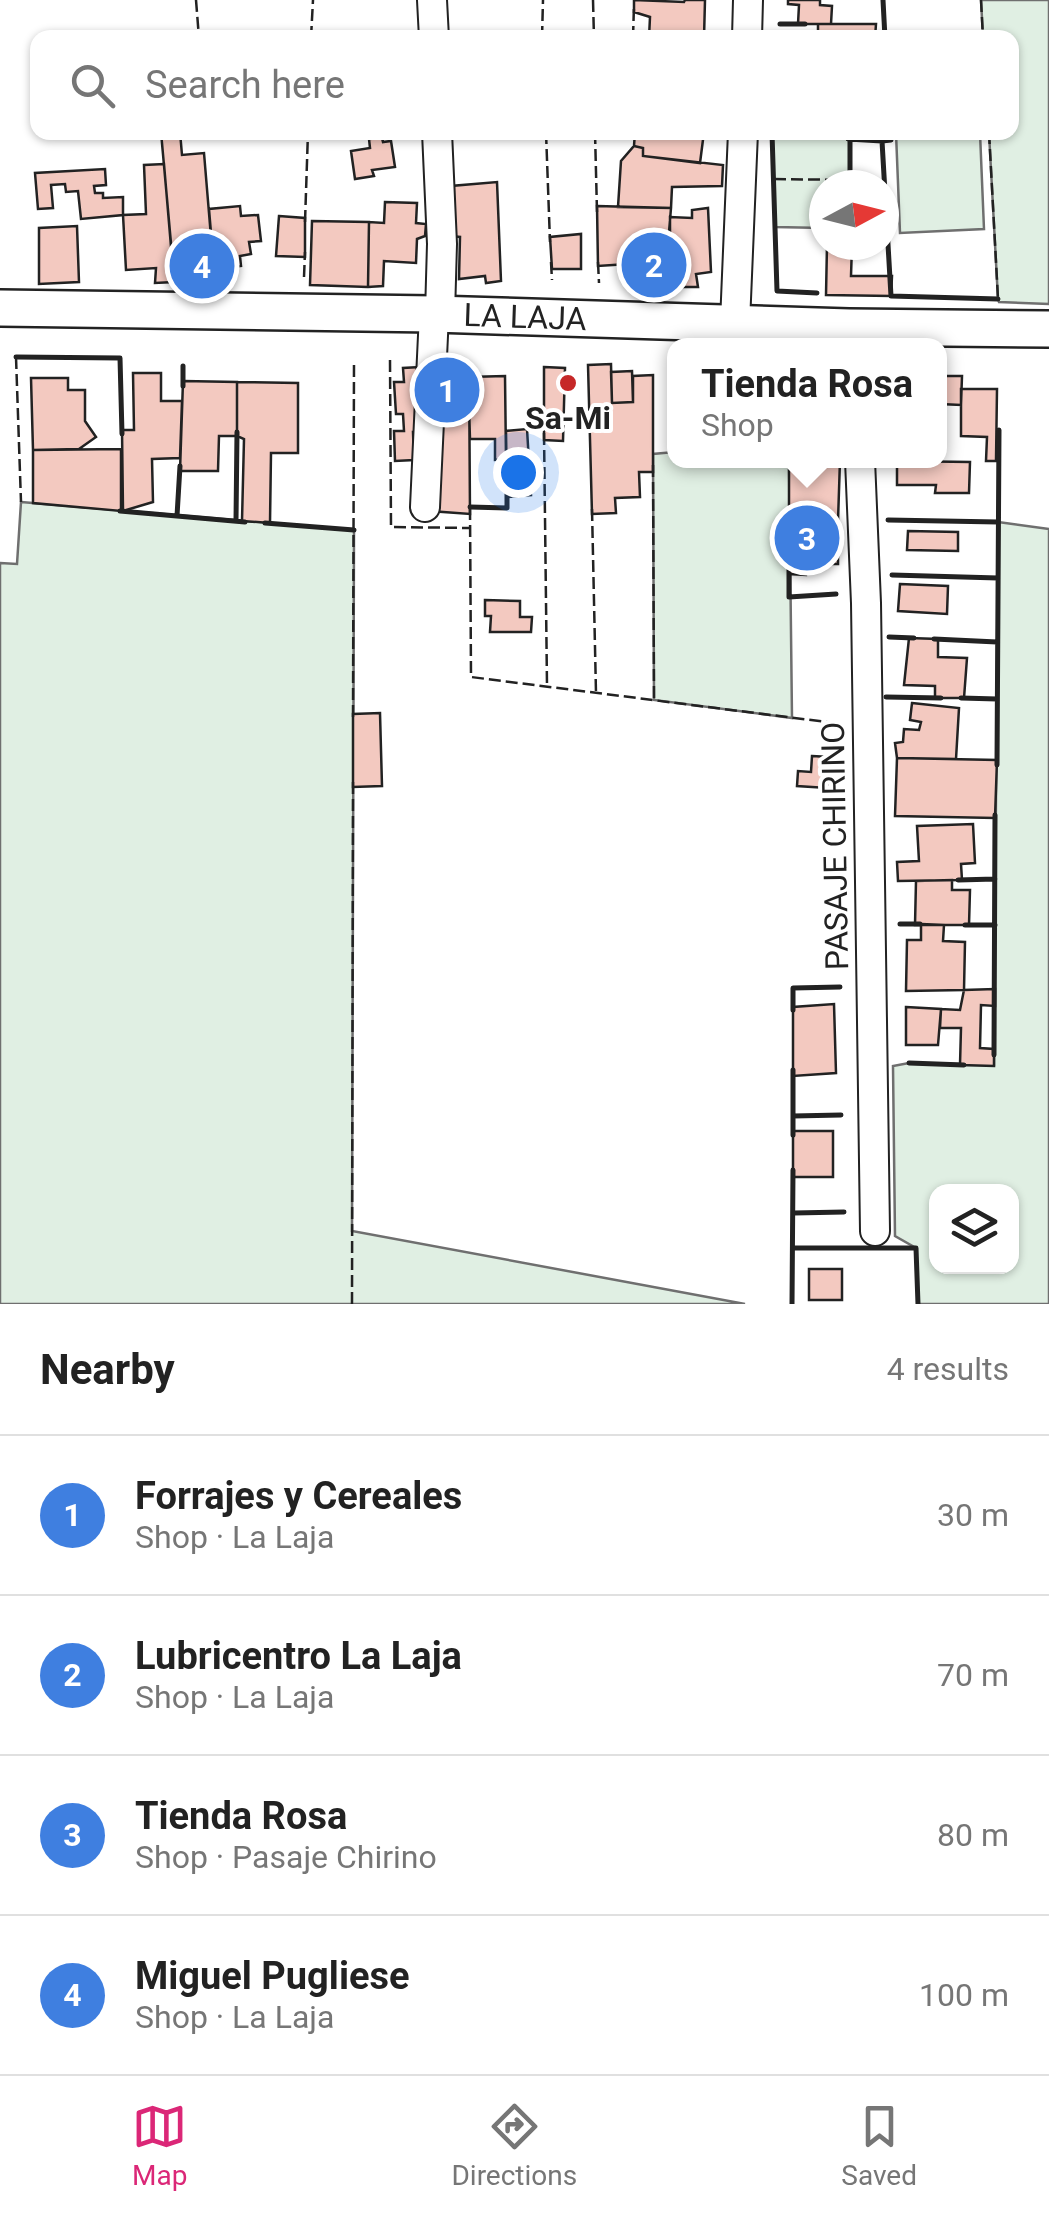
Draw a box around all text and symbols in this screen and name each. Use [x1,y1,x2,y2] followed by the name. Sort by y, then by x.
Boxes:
[30,30,1019,140] search box
[65,58,120,113] icon: search
[145,63,345,107] text: Search here
[809,170,899,260] north arrow
[170,228,234,304] pin: 4
[622,228,686,302] pin: 2
[463,296,587,338] street label: LA LAJA
[667,338,947,468] popup
[414,352,480,428] pin: 1
[701,362,913,406] text: Tienda Rosa
[557,372,579,394] marker: Sa-Mi
[525,399,611,437] place label: Sa-Mi
[701,406,774,444] text: Shop
[493,447,544,498] your location
[774,500,840,576] pin: 3
[814,722,856,970] street label: PASAJE CHIRINO
[929,1184,1019,1274] map controls
[929,1184,1019,1274] button: layers
[40,1345,175,1394] text: Nearby
[887,1350,1009,1388] text: 4 results
[135,1474,462,1518] text: Forrajes y Cereales
[63,1496,82,1534] text: 1
[937,1496,1009,1534] text: 30 m
[135,1518,334,1556] text: Shop · La Laja
[135,1634,462,1678] text: Lubricentro La Laja
[63,1656,82,1694] text: 2
[937,1656,1009,1694] text: 70 m
[135,1678,334,1716] text: Shop · La Laja
[135,1794,347,1838] text: Tienda Rosa
[63,1816,82,1854] text: 3
[937,1816,1009,1854] text: 80 m
[135,1838,437,1876] text: Shop · Pasaje Chirino
[135,1954,410,1998] text: Miguel Pugliese
[63,1976,82,2014] text: 4
[919,1976,1009,2014] text: 100 m
[135,1998,334,2036] text: Shop · La Laja
[132,2099,187,2192] tab: Map
[451,2099,577,2192] tab: Directions
[841,2099,917,2192] tab: Saved

